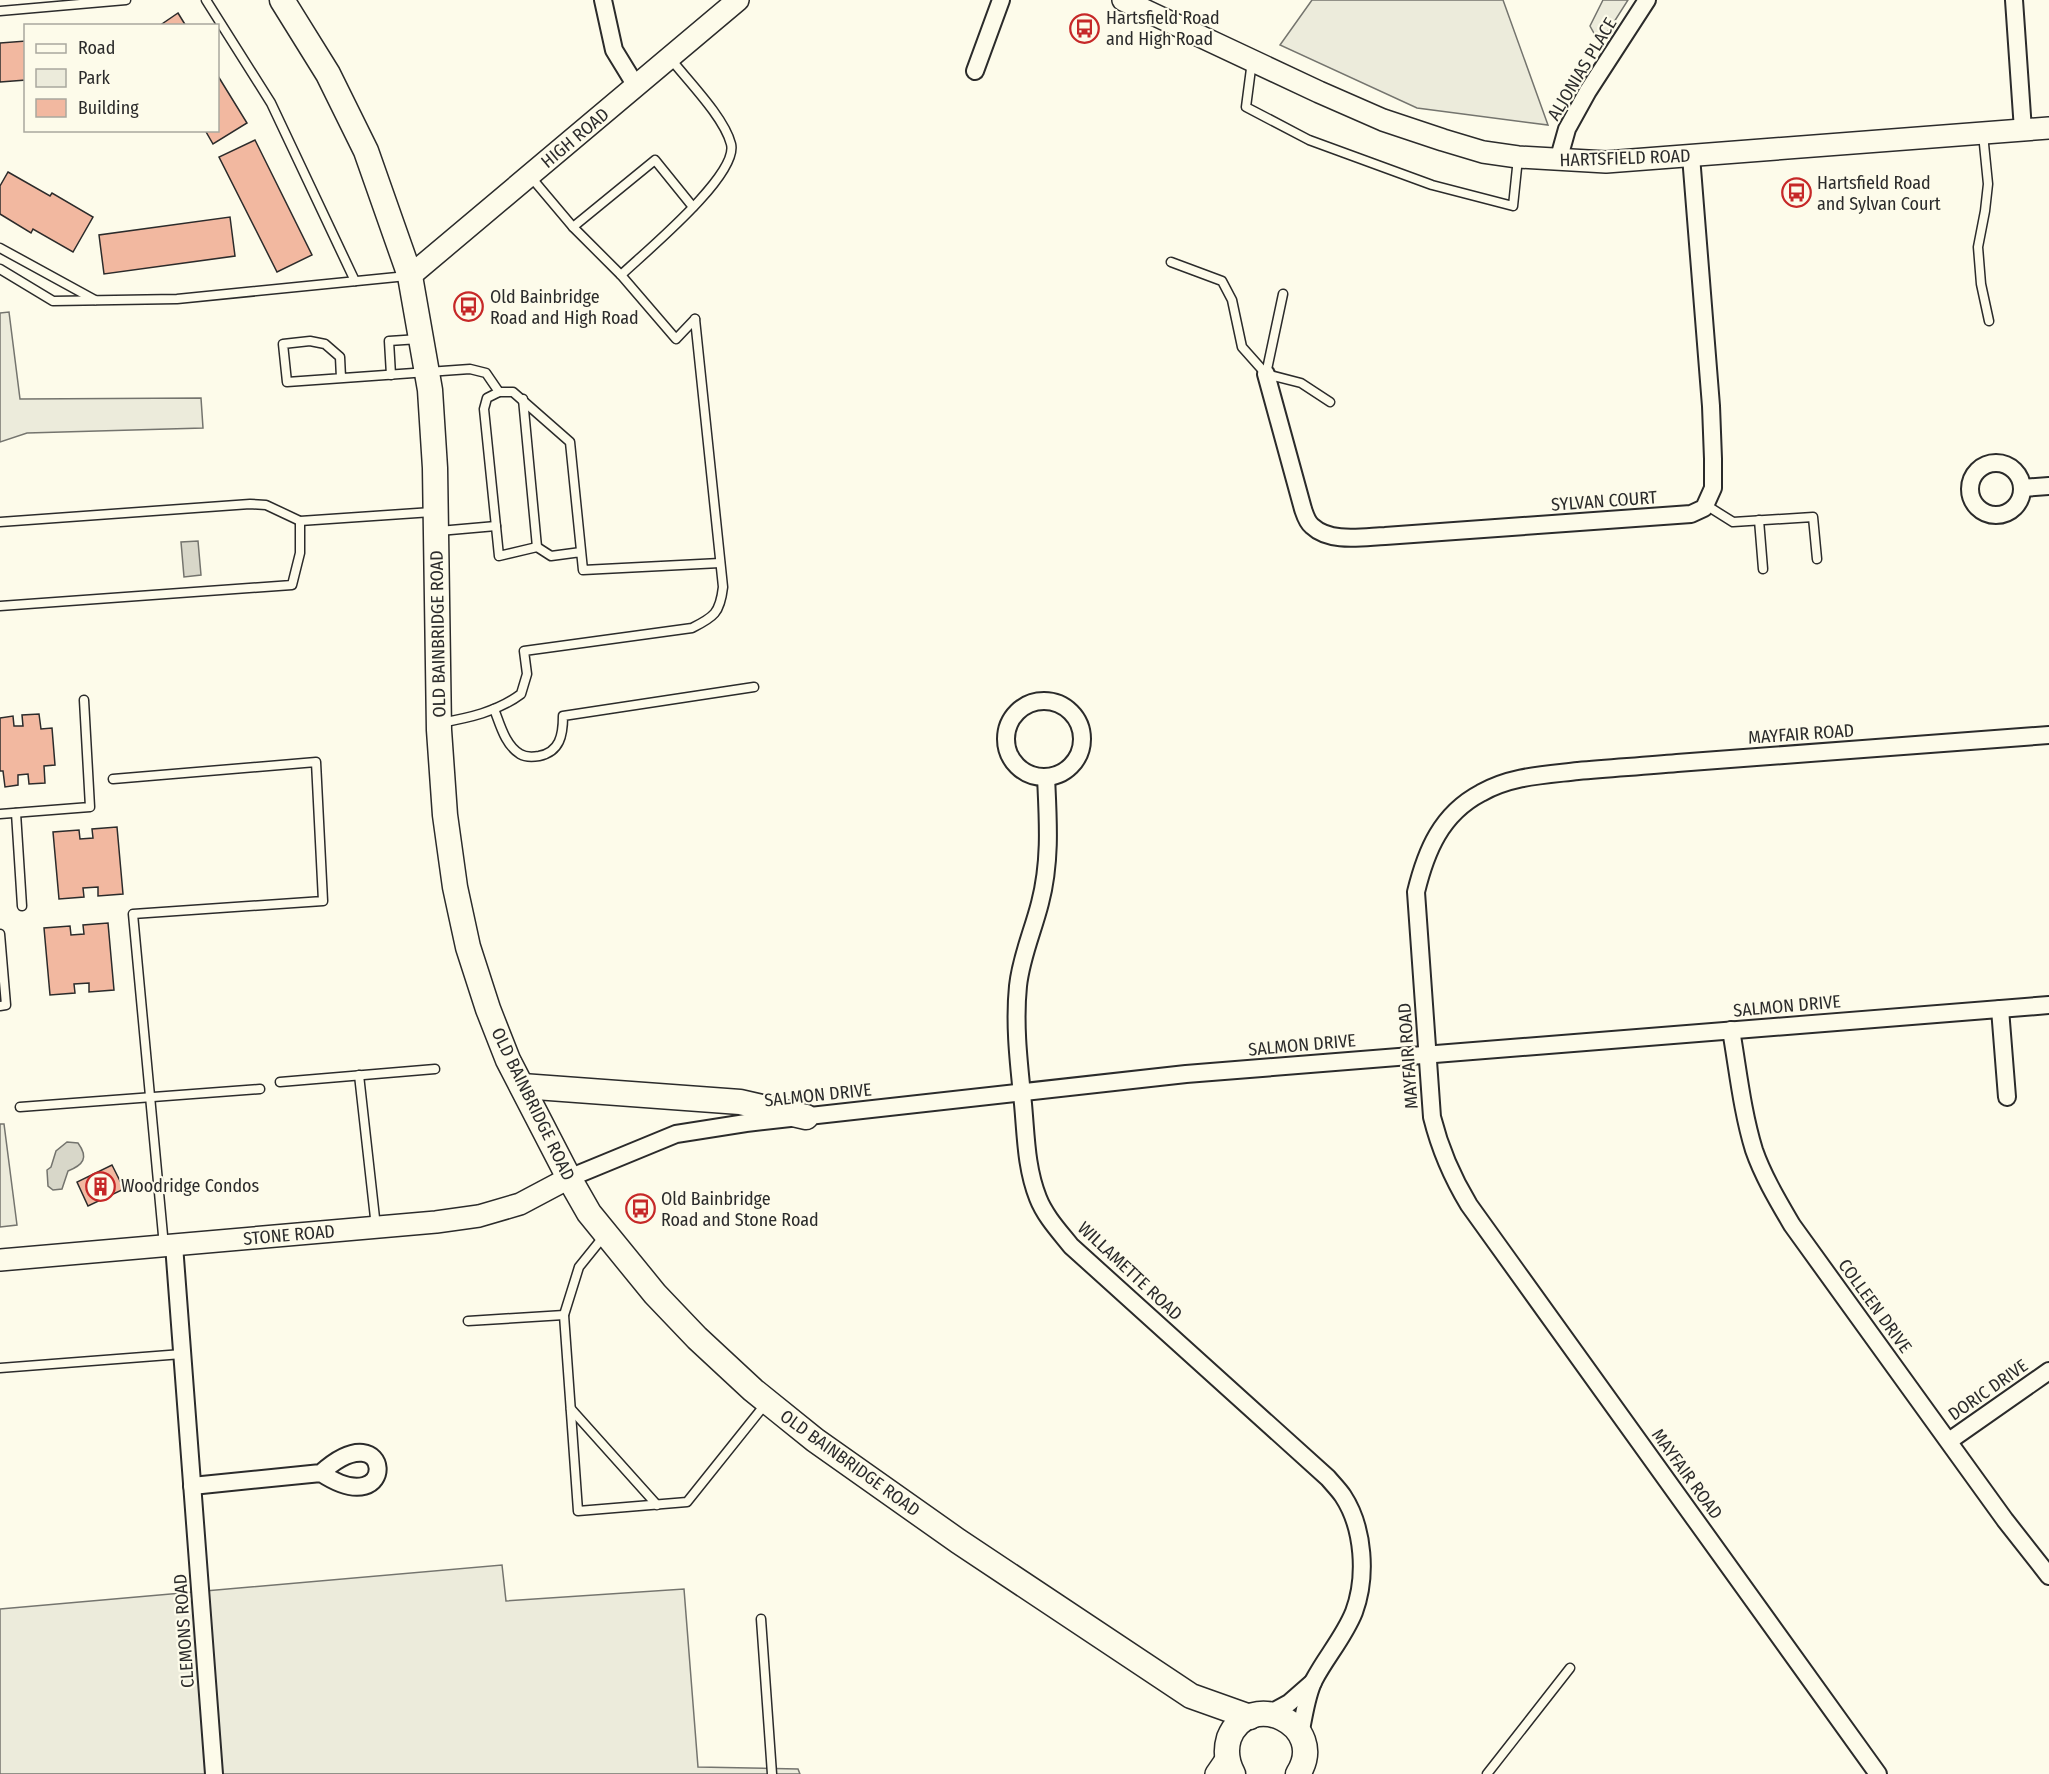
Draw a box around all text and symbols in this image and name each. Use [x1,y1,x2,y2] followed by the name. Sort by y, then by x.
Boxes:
[1106,7,1220,50] place label: Hartsfield Road and High Road
[1069,12,1101,44] bus stop icon: Hartsfield Road and High Road
[1543,14,1621,124] street label: ALJONIAS PLACE
[24,24,219,132] legend
[78,37,115,59] text: Road
[78,67,111,89] text: Park
[78,97,139,119] text: Building
[537,103,613,173] street label: HIGH ROAD
[1559,145,1691,171] street label: HARTSFIELD ROAD
[1817,172,1941,215] place label: Hartsfield Road and Sylvan Court
[1780,177,1812,209] bus stop icon: Hartsfield Road and Sylvan Court
[490,286,639,329] place label: Old Bainbridge Road and High Road
[453,291,485,323] bus stop icon: Old Bainbridge Road and High Road
[1550,486,1658,516] street label: SYLVAN COURT
[426,550,450,718] street label: OLD BAINBRIDGE ROAD
[1747,719,1855,749] street label: MAYFAIR ROAD
[1732,990,1842,1022] street label: SALMON DRIVE
[1393,1002,1423,1110] street label: MAYFAIR ROAD
[486,1024,580,1184] street label: OLD BAINBRIDGE ROAD
[1247,1029,1357,1061] street label: SALMON DRIVE
[763,1078,873,1112] street label: SALMON DRIVE
[84,1170,116,1202] building icon: Woodridge Condos
[121,1175,259,1197] place label: Woodridge Condos
[661,1188,819,1231] place label: Old Bainbridge Road and Stone Road
[624,1193,656,1225] bus stop icon: Old Bainbridge Road and Stone Road
[1073,1217,1187,1325] street label: WILLAMETTE ROAD
[242,1220,336,1250] street label: STONE ROAD
[1834,1255,1916,1357] street label: COLLEEN DRIVE
[1944,1355,2032,1425] street label: DORIC DRIVE
[776,1405,924,1521] street label: OLD BAINBRIDGE ROAD
[1647,1425,1727,1523] street label: MAYFAIR ROAD
[169,1573,199,1689] street label: CLEMONS ROAD

